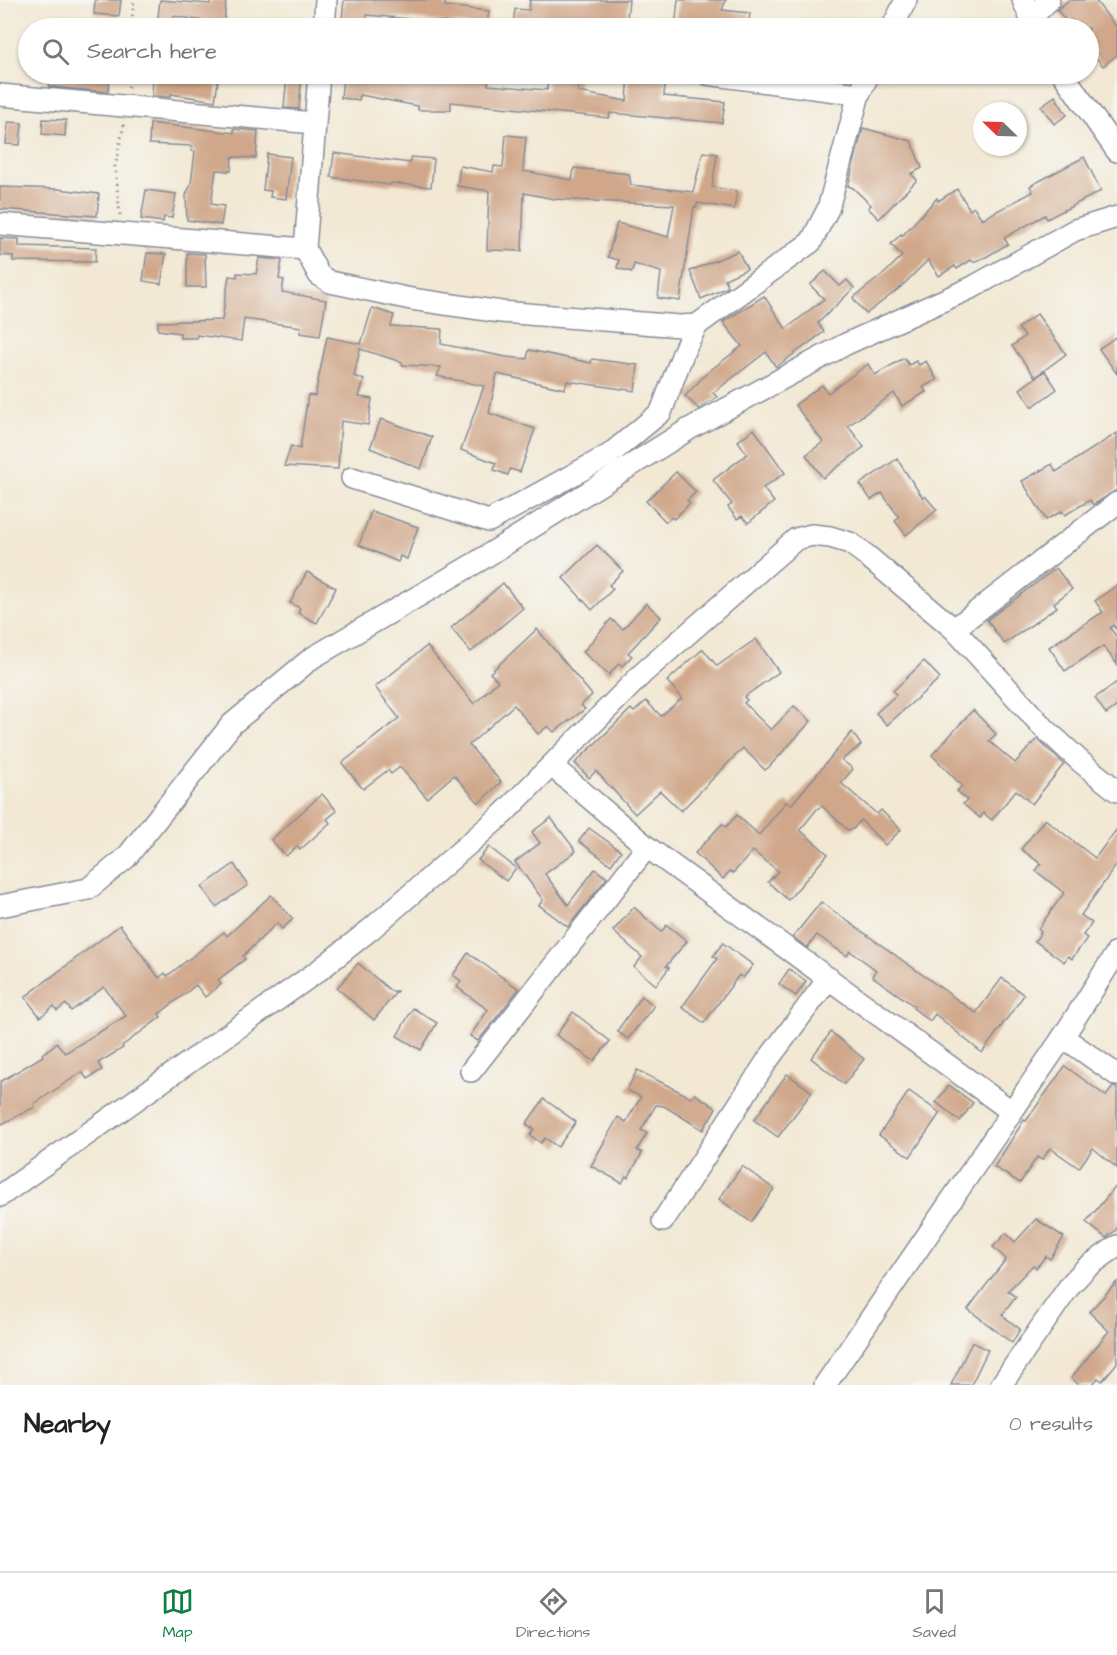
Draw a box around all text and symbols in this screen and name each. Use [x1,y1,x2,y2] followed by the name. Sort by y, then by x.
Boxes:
[18,18,1099,84] search box
[39,35,72,68] icon: search
[87,36,217,67] text: Search here
[973,102,1027,156] north arrow
[24,1406,111,1442] text: Nearby
[1009,1410,1093,1438] text: 0 results
[161,1585,194,1643] tab: Map
[516,1585,590,1643] tab: Directions
[912,1585,956,1643] tab: Saved

